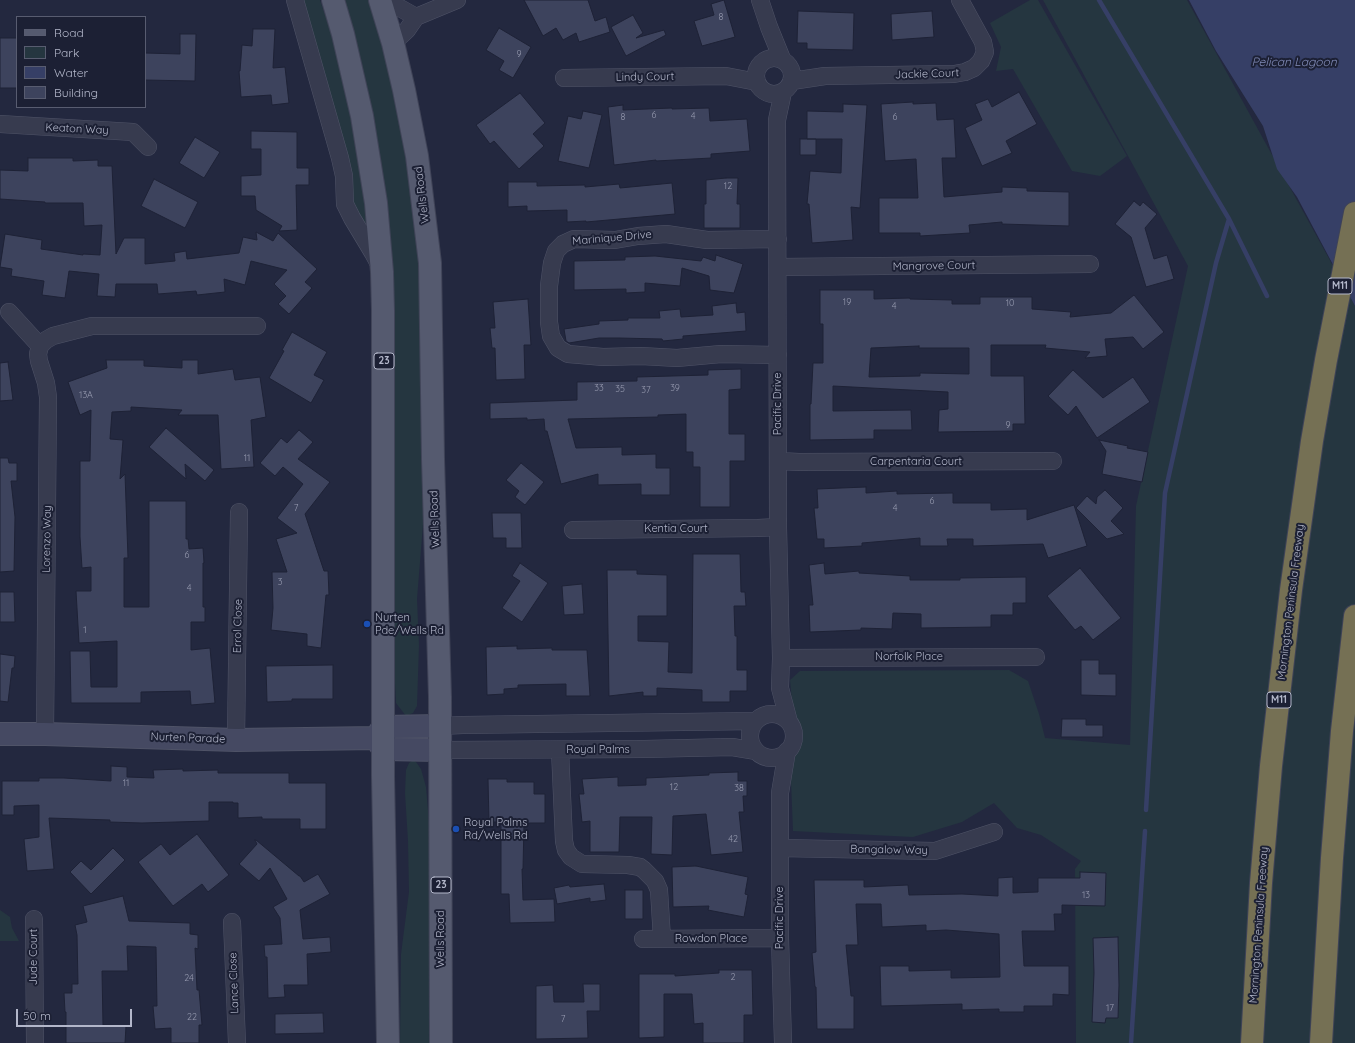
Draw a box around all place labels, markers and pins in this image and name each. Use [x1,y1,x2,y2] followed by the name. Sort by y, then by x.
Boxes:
[375,611,444,637] place label: Nurten Pde/Wells Rd
[362,619,372,629] marker: Nurten Pde/Wells Rd
[464,816,528,842] place label: Royal Palms Rd/Wells Rd
[451,824,461,834] marker: Royal Palms Rd/Wells Rd

